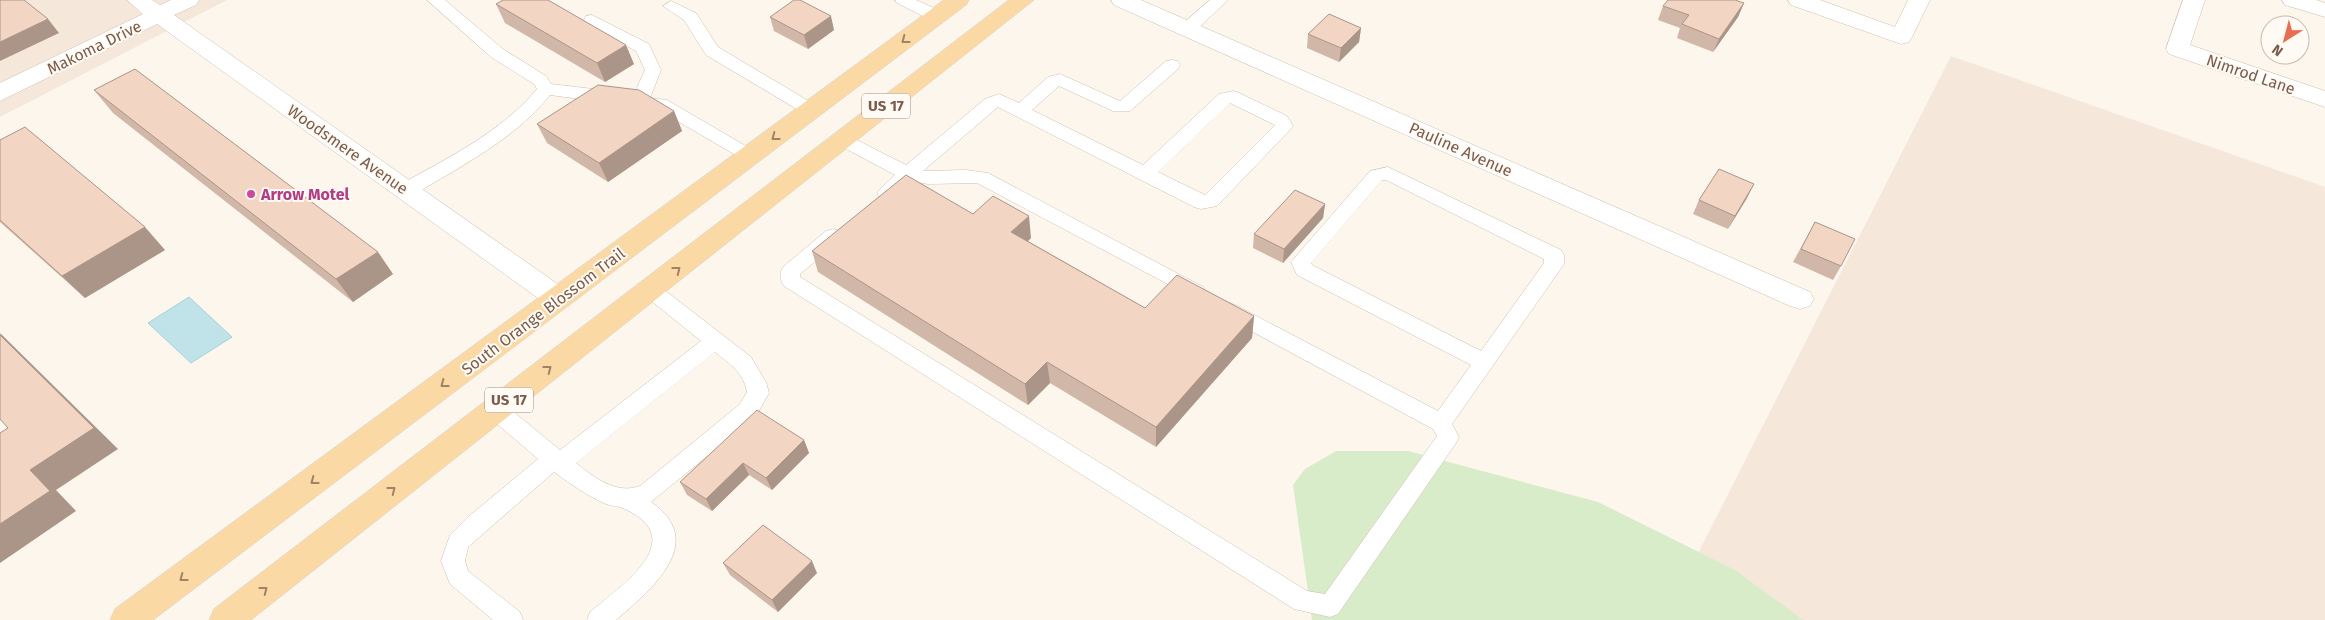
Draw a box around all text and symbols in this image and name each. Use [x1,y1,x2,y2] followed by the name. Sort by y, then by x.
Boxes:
[2260,15,2310,65] north arrow
[44,16,145,79] street label: Makoma Drive
[901,34,911,43] one-way arrow
[2204,50,2298,98] street label: Nimrod Lane
[862,94,910,118] road number: US 17
[284,101,412,198] street label: Woodsmere Avenue
[1406,118,1515,181] street label: Pauline Avenue
[771,131,781,140] one-way arrow
[260,185,350,204] place label: Arrow Motel
[245,188,257,200] marker: Arrow Motel
[458,244,629,379] street label: South Orange Blossom Trail
[671,267,680,275] one-way arrow
[542,367,551,375] one-way arrow
[440,378,450,387] one-way arrow
[485,388,533,412] road number: US 17
[310,475,320,484] one-way arrow
[386,488,395,496] one-way arrow
[179,572,189,581] one-way arrow
[258,587,268,596] one-way arrow

